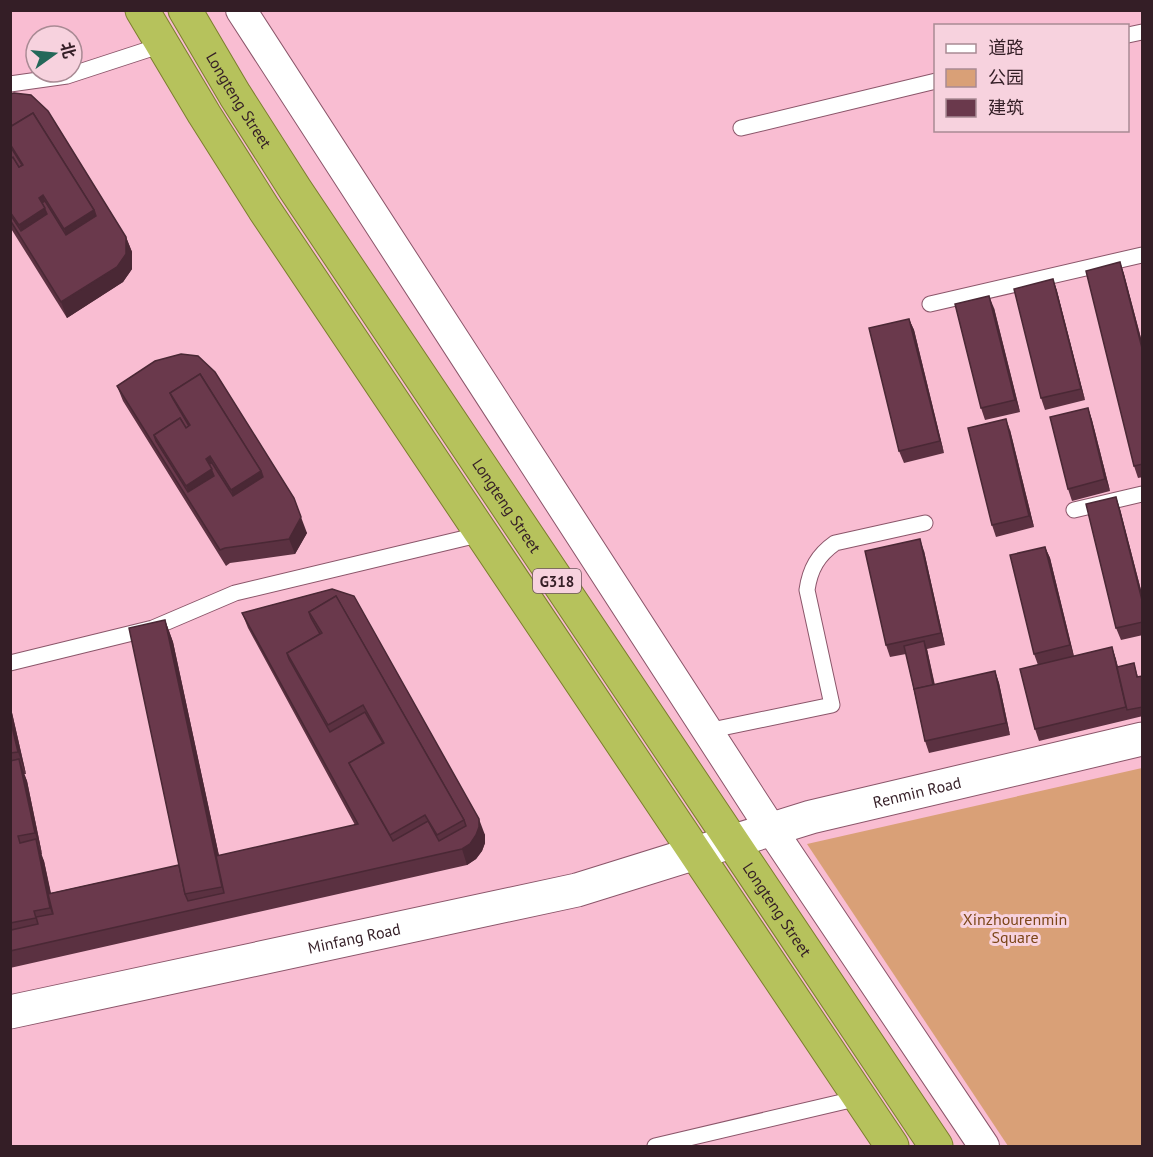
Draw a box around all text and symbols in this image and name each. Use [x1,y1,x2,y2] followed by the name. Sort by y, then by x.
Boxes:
[24,24,84,84] north arrow
[934,24,1129,132] legend
[988,36,1024,59] text: 道路
[57,40,80,60] text: 北
[202,48,277,152] street label: Longteng Street
[988,66,1024,89] text: 公园
[988,96,1024,119] text: 建筑
[468,455,546,557] street label: Longteng Street
[533,569,581,593] road number: G318
[871,772,963,812] street label: Renmin Road
[739,858,816,961] street label: Longteng Street
[963,909,1067,947] park label: Xinzhourenmin Square
[306,918,402,958] street label: Minfang Road

